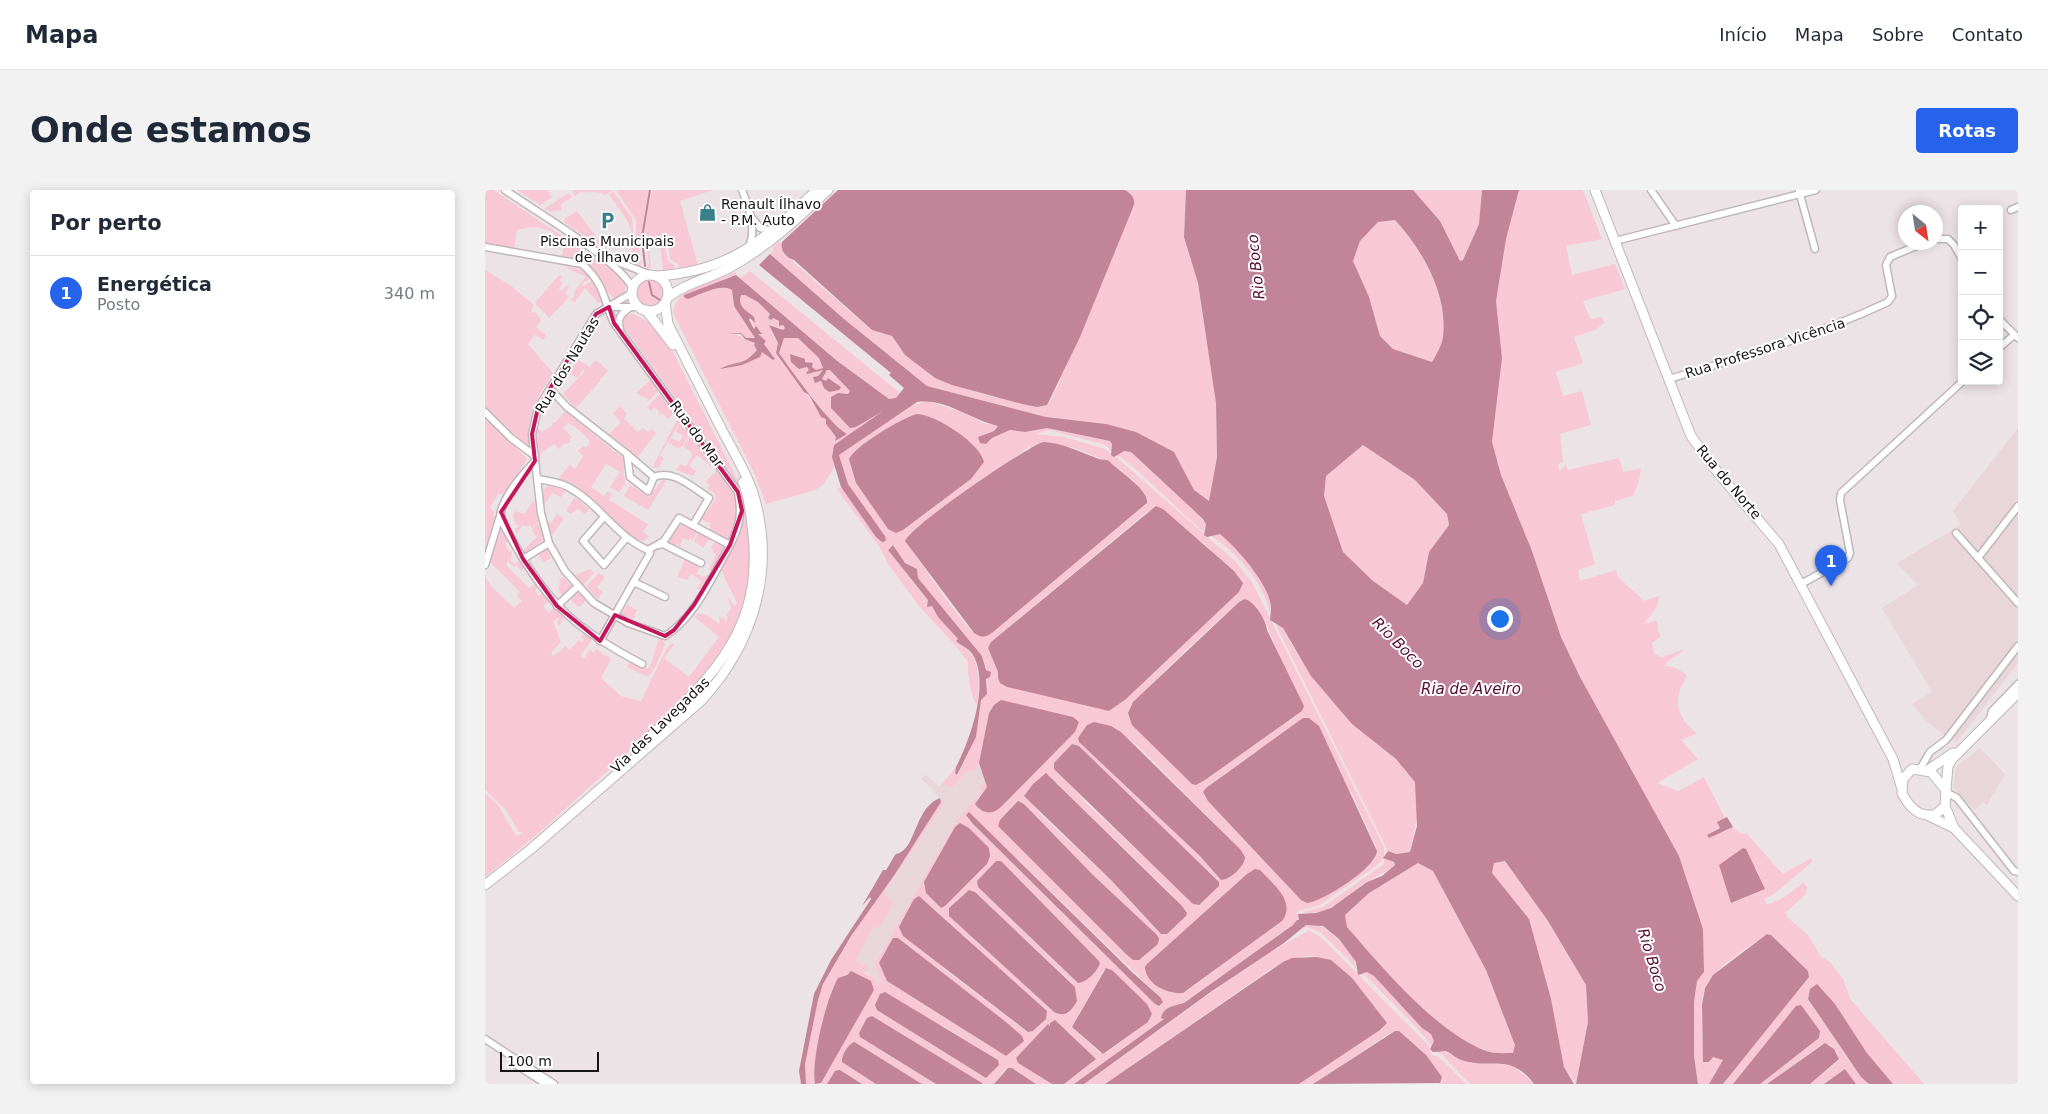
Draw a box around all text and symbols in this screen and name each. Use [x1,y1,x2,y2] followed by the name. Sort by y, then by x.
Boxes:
[25,21,98,49] text: Mapa
[1719,24,1767,45] text: Início
[1795,24,1844,45] text: Mapa
[1872,24,1924,45] text: Sobre
[1952,24,2023,45] text: Contato
[1916,108,2018,153] button: Rotas
[30,110,312,150] text: Onde estamos
[721,196,821,228] place label: Renault Ílhavo - P.M. Auto
[697,202,717,222] shop icon: Renault Ílhavo - P.M. Auto
[1898,205,1943,250] north arrow
[1958,205,2003,385] map controls
[1958,205,2003,250] button: +
[50,211,162,235] text: Por perto
[597,211,617,231] parking icon: Piscinas Municipais de Ílhavo
[540,233,674,265] place label: Piscinas Municipais de Ílhavo
[1244,234,1268,300] water label: Rio Boco
[1958,250,2003,295] button: −
[97,273,212,295] text: Energética
[60,284,72,303] text: 1
[384,284,435,303] text: 340 m
[97,295,140,314] text: Posto
[1958,295,2003,340] button: locate
[532,314,602,416] street label: Rua dos Nautas
[1683,315,1847,381] street label: Rua Professora Vicência
[1958,340,2003,385] button: layers
[667,398,727,471] street label: Rua do Mar
[1693,442,1765,522] street label: Rua do Norte
[1815,545,1847,586] pin: 1
[1487,606,1513,632] your location
[1369,614,1427,672] water label: Rio Boco
[607,674,713,776] street label: Via das Lavegadas
[1421,680,1521,698] water label: Ria de Aveiro
[1634,926,1670,994] water label: Rio Boco
[500,1049,599,1072] scale bar
[507,1053,552,1069] text: 100 m

